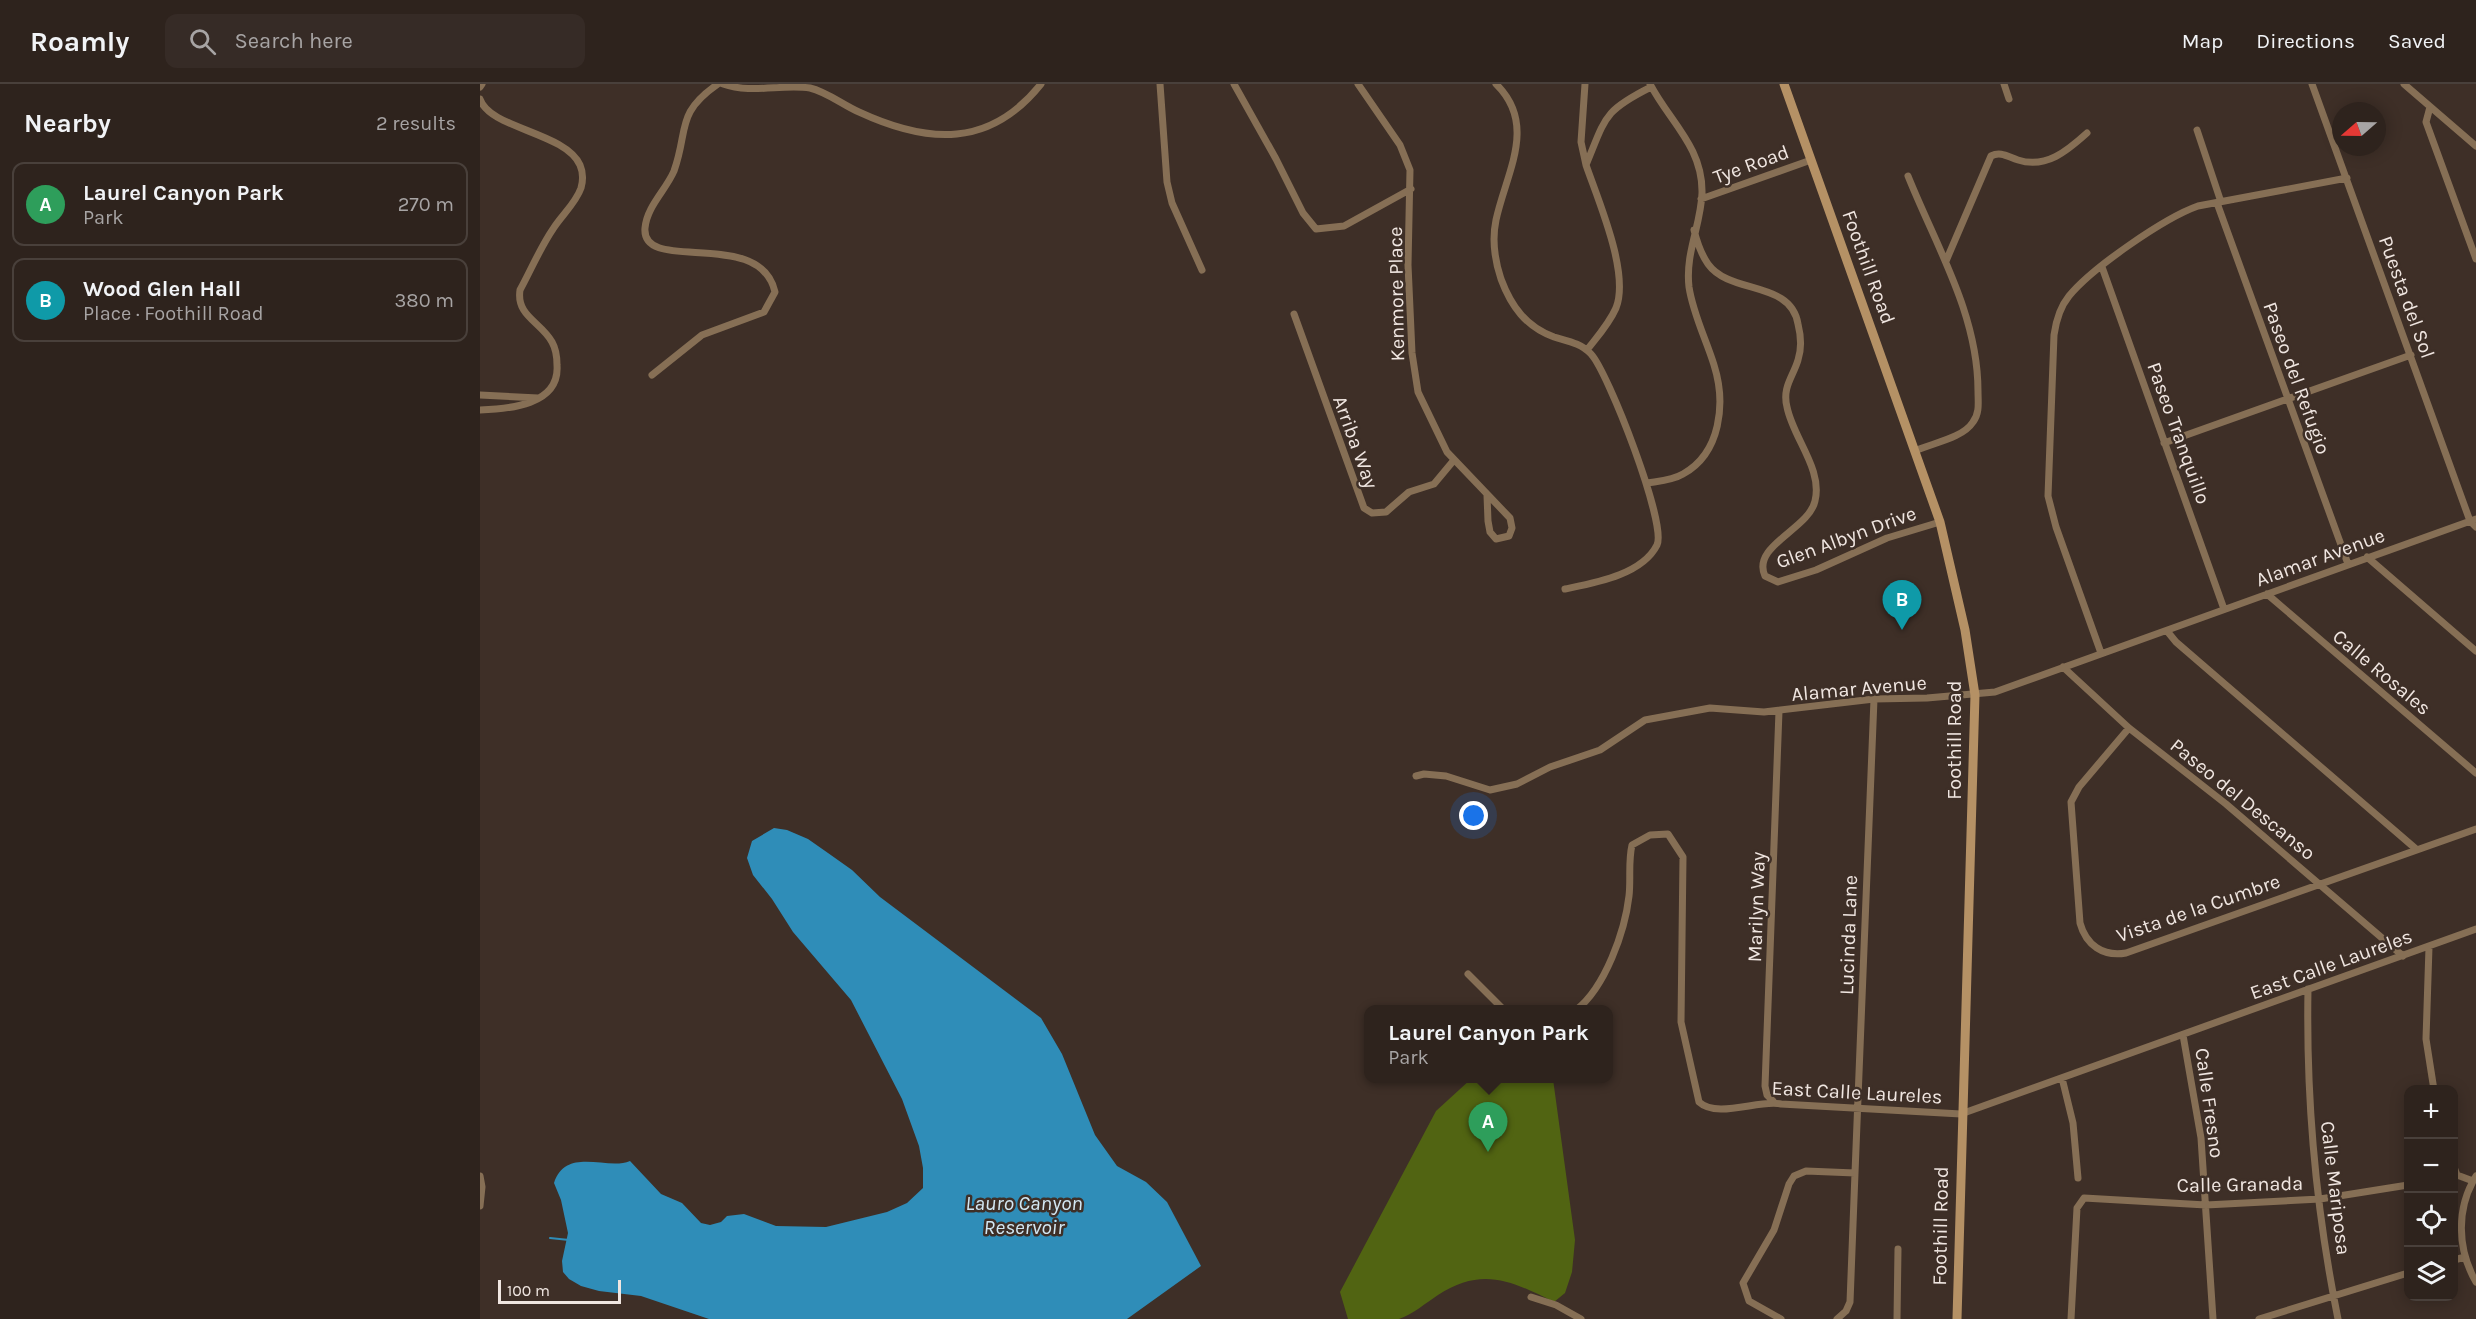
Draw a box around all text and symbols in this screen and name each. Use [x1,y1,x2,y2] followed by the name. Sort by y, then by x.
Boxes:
[165,14,585,68] search box
[30,25,129,58] text: Roamly
[186,25,219,58] icon: search
[234,28,353,54] text: Search here
[2182,29,2223,53] text: Map
[2256,29,2355,53] text: Directions
[2388,29,2446,53] text: Saved
[2332,102,2386,156] north arrow
[24,108,111,139] text: Nearby
[376,112,456,135] text: 2 results
[1710,140,1792,189] street label: Tye Road
[83,180,284,206] text: Laurel Canyon Park
[39,193,52,216] text: A
[398,193,454,216] text: 270 m
[83,206,124,229] text: Park
[1837,207,1900,327] street label: Foothill Road
[1384,226,1409,362] street label: Kenmore Place
[2374,233,2439,361] street label: Puesta del Sol
[83,276,241,302] text: Wood Glen Hall
[39,289,52,312] text: B
[395,289,454,312] text: 380 m
[2258,299,2335,458] street label: Paseo del Refugio
[83,302,264,325] text: Place · Foothill Road
[2142,359,2215,507] street label: Paseo Tranquillo
[1328,393,1383,492] street label: Arriba Way
[1773,501,1919,573] street label: Glen Albyn Drive
[2253,523,2388,591] street label: Alamar Avenue
[1882,580,1922,630] pin: B
[2328,625,2435,720] street label: Calle Rosales
[1790,671,1928,706] street label: Alamar Avenue
[1943,680,1966,800] street label: Foothill Road
[2166,734,2320,865] street label: Paseo del Descanso
[1459,801,1488,830] your location
[1743,851,1770,963] street label: Marilyn Way
[2113,870,2283,947] street label: Vista de la Cumbre
[1835,875,1862,995] street label: Lucinda Lane
[2247,924,2415,1004] street label: East Calle Laureles
[1364,1005,1613,1083] popup
[1388,1020,1589,1046] text: Laurel Canyon Park
[1388,1046,1429,1069] text: Park
[2190,1047,2229,1160] street label: Calle Fresno
[1771,1077,1943,1108] street label: East Calle Laureles
[2404,1085,2458,1301] map controls
[2404,1085,2458,1139] button: +
[1468,1102,1508,1152] pin: A
[2316,1120,2355,1256] street label: Calle Mariposa
[2404,1139,2458,1193] button: −
[1928,1166,1953,1286] street label: Foothill Road
[2177,1172,2303,1197] street label: Calle Granada
[965,1191,1083,1239] water label: Lauro Canyon Reservoir
[2404,1193,2458,1247] button: locate
[2404,1247,2458,1301] button: layers
[498,1277,621,1304] scale bar
[507,1281,550,1300] text: 100 m

